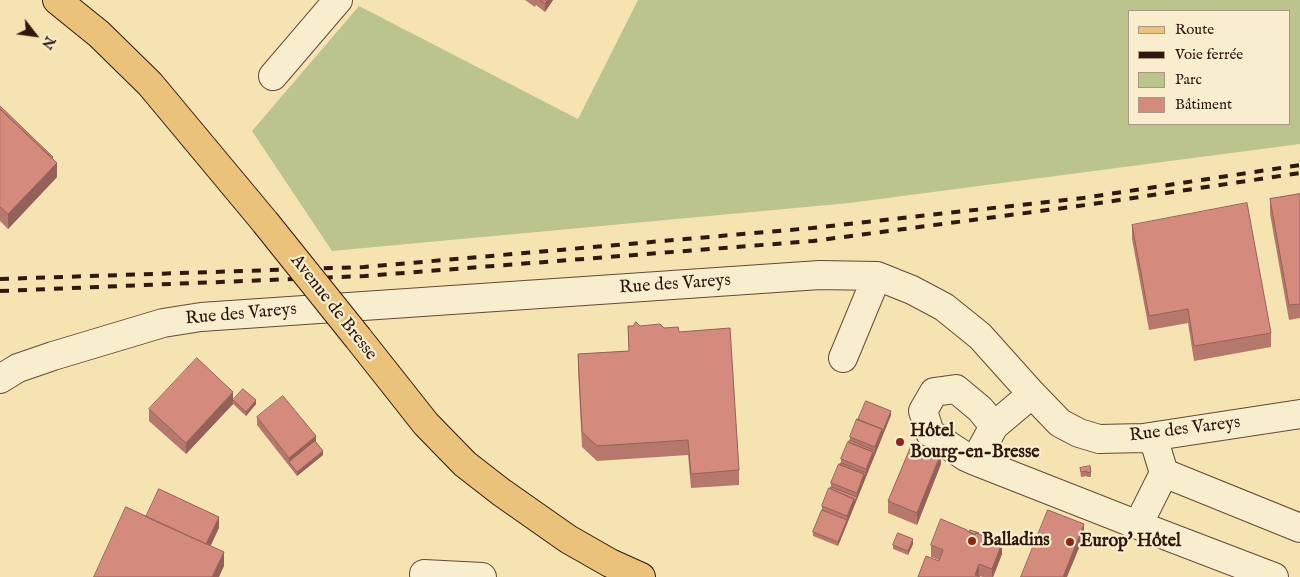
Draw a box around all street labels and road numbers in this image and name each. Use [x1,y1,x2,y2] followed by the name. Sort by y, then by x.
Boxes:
[285,251,381,365] street label: Avenue de Bresse
[619,270,731,300] street label: Rue des Vareys
[184,299,298,331] street label: Rue des Vareys
[1128,412,1242,448] street label: Rue des Vareys

